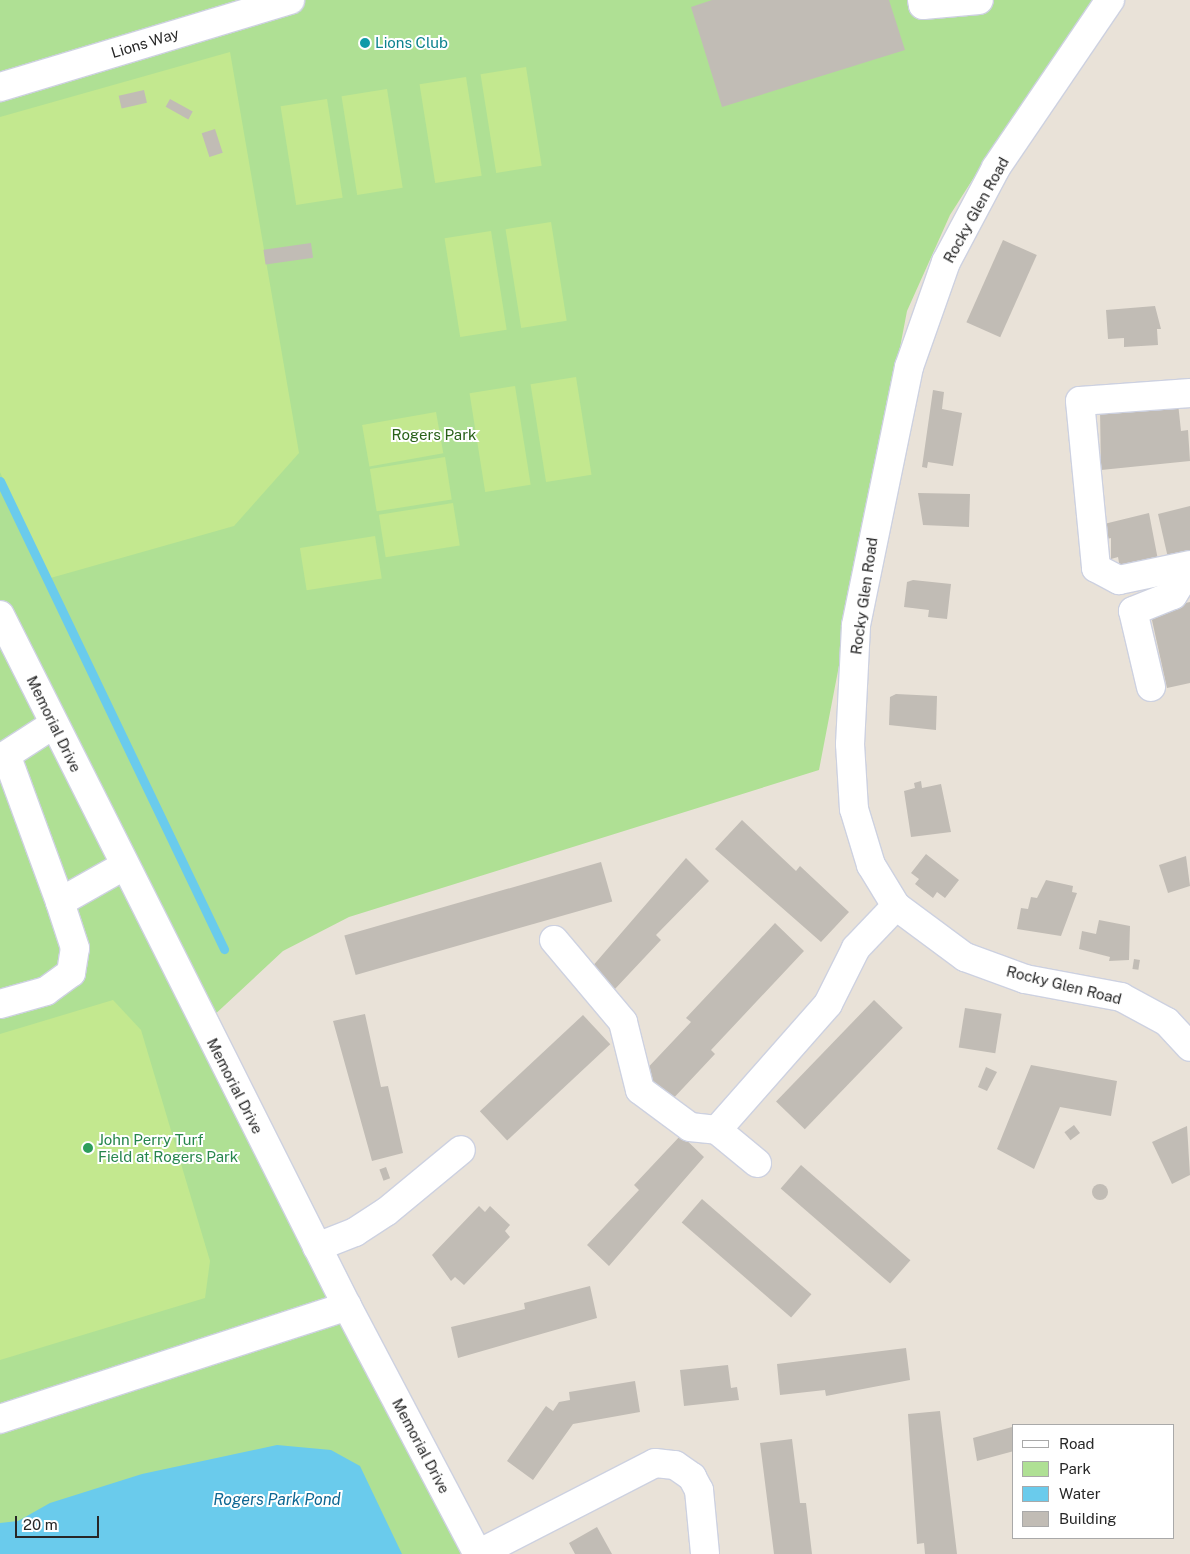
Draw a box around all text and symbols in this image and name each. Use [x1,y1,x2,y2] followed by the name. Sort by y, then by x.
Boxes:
[109,24,181,62] street label: Lions Way
[375,34,448,52] place label: Lions Club
[359,37,371,49] marker: Lions Club
[939,154,1013,266] street label: Rocky Glen Road
[392,426,476,444] park label: Rogers Park
[847,536,881,656] street label: Rocky Glen Road
[23,673,85,775] street label: Memorial Drive
[1004,962,1124,1008] street label: Rocky Glen Road
[203,1035,267,1137] street label: Memorial Drive
[98,1130,238,1165] place label: John Perry Turf Field at Rogers Park
[82,1142,94,1154] marker: John Perry Turf Field at Rogers Park
[388,1395,454,1497] street label: Memorial Drive
[1012,1424,1175,1539] legend
[1059,1435,1095,1452] text: Road
[1059,1460,1091,1477] text: Park
[1059,1485,1101,1502] text: Water
[213,1490,341,1510] water label: Rogers Park Pond
[18,1506,101,1538] scale bar
[1059,1510,1117,1527] text: Building
[23,1516,58,1533] text: 20 m

